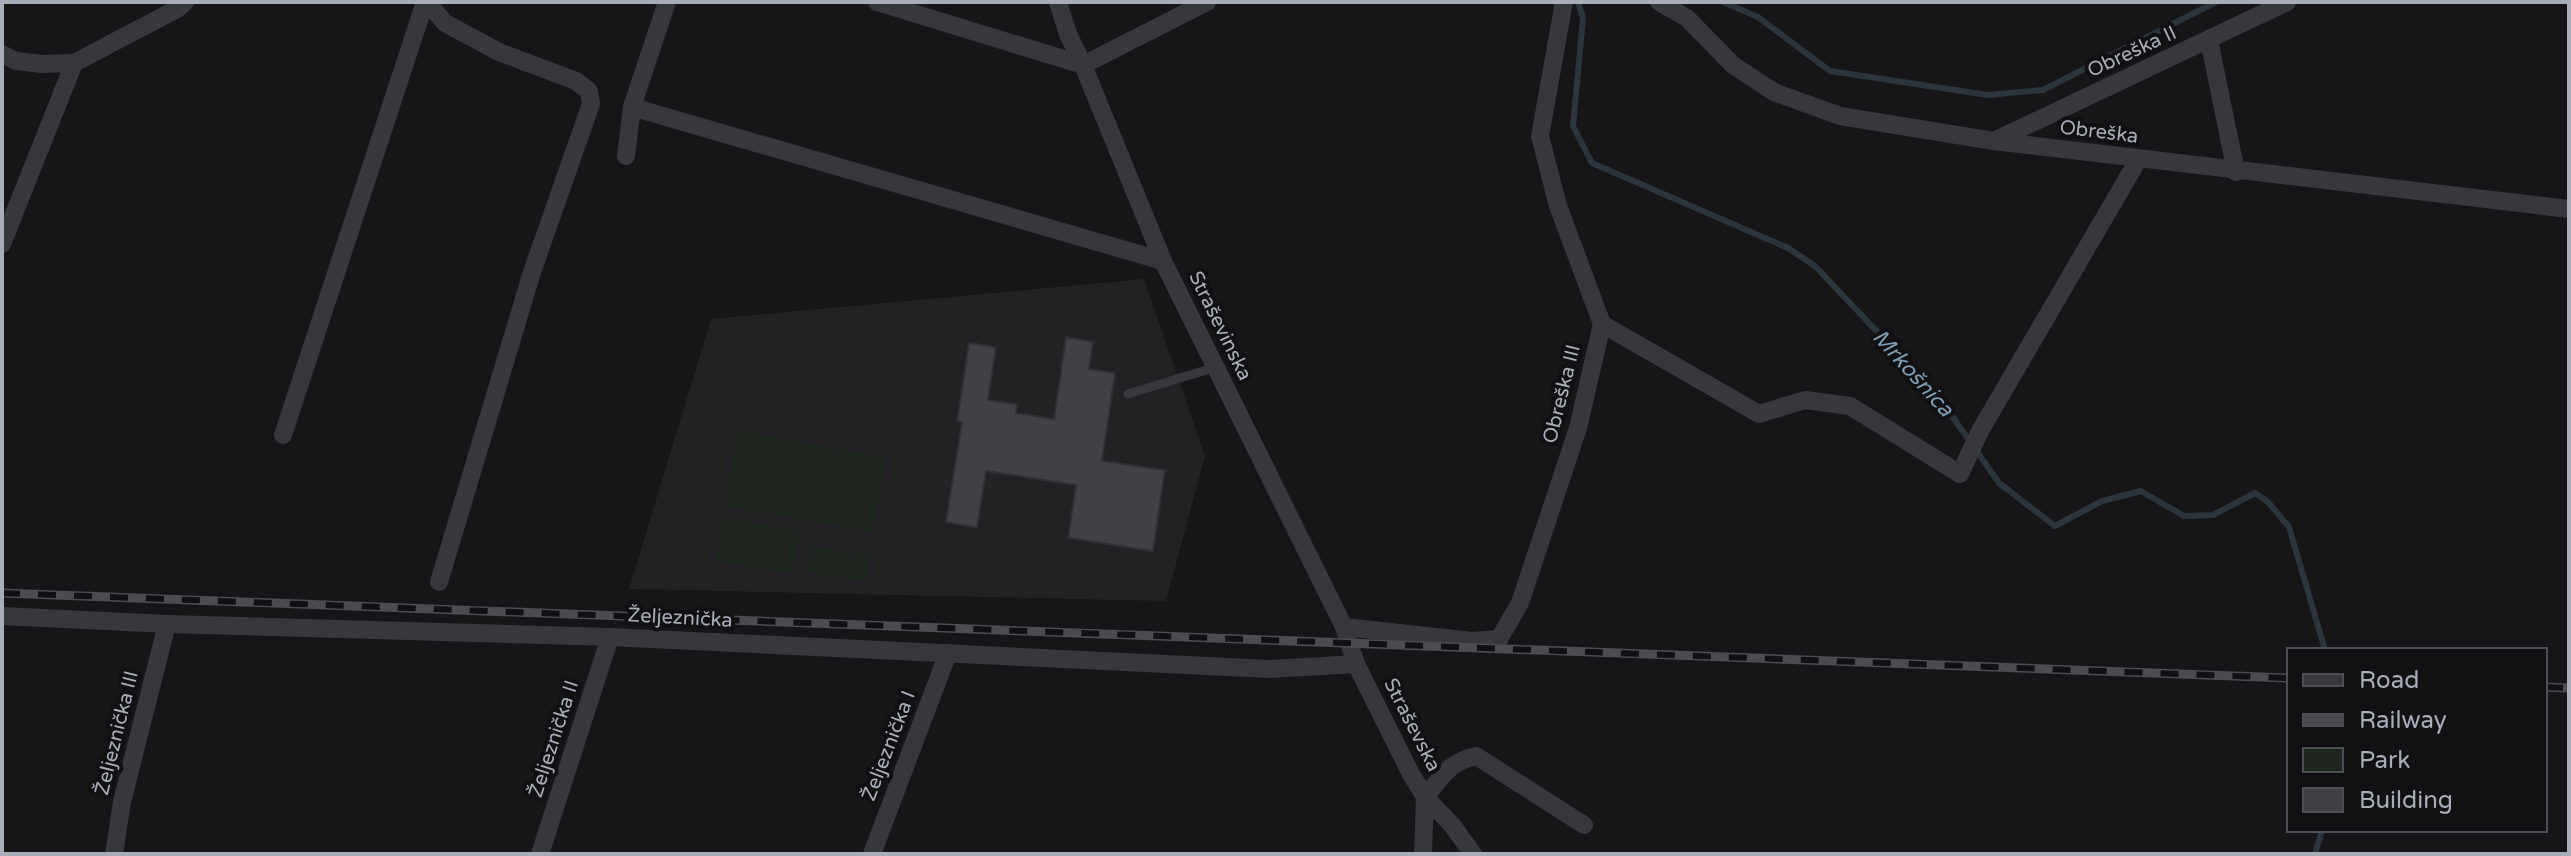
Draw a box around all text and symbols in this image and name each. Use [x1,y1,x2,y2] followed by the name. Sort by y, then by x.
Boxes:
[2084,21,2180,83] street label: Obreška II
[2058,115,2140,149] street label: Obreška
[1183,267,1257,385] street label: Straševinska
[1867,324,1959,422] water label: Mrkošnica
[1538,342,1586,446] street label: Obreška III
[627,602,733,633] street label: Željeznička
[2287,648,2547,832] legend
[2359,666,2419,695] text: Road
[89,668,144,798] street label: Željeznička III
[1378,674,1446,776] street label: Straševska
[523,677,584,801] street label: Željeznička II
[856,687,921,804] street label: Željeznička I
[2359,706,2447,735] text: Railway
[2359,746,2410,775] text: Park
[2359,786,2453,815] text: Building

